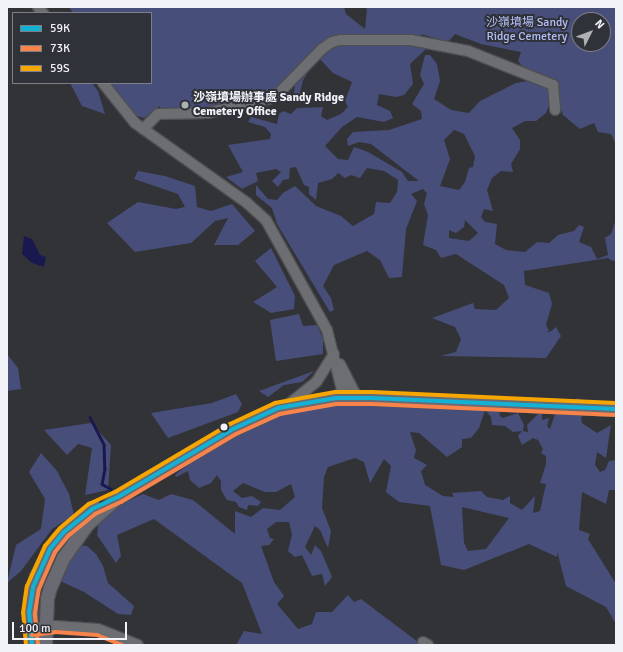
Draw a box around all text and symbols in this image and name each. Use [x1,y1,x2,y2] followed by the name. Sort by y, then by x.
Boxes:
[12,12,152,84] legend
[571,12,611,52] north arrow
[486,16,568,44] park label: 沙嶺墳場 Sandy Ridge Cemetery
[592,17,607,31] text: N
[50,21,70,36] text: 59K
[50,41,70,56] text: 73K
[50,61,70,76] text: 59S
[193,91,344,119] place label: 沙嶺墳場辦事處 Sandy Ridge Cemetery Office
[180,100,190,110] marker: 沙嶺墳場辦事處 Sandy Ridge Cemetery Office
[219,422,229,432] unlabelled marker
[14,614,129,640] scale bar
[19,621,51,636] text: 100 m

